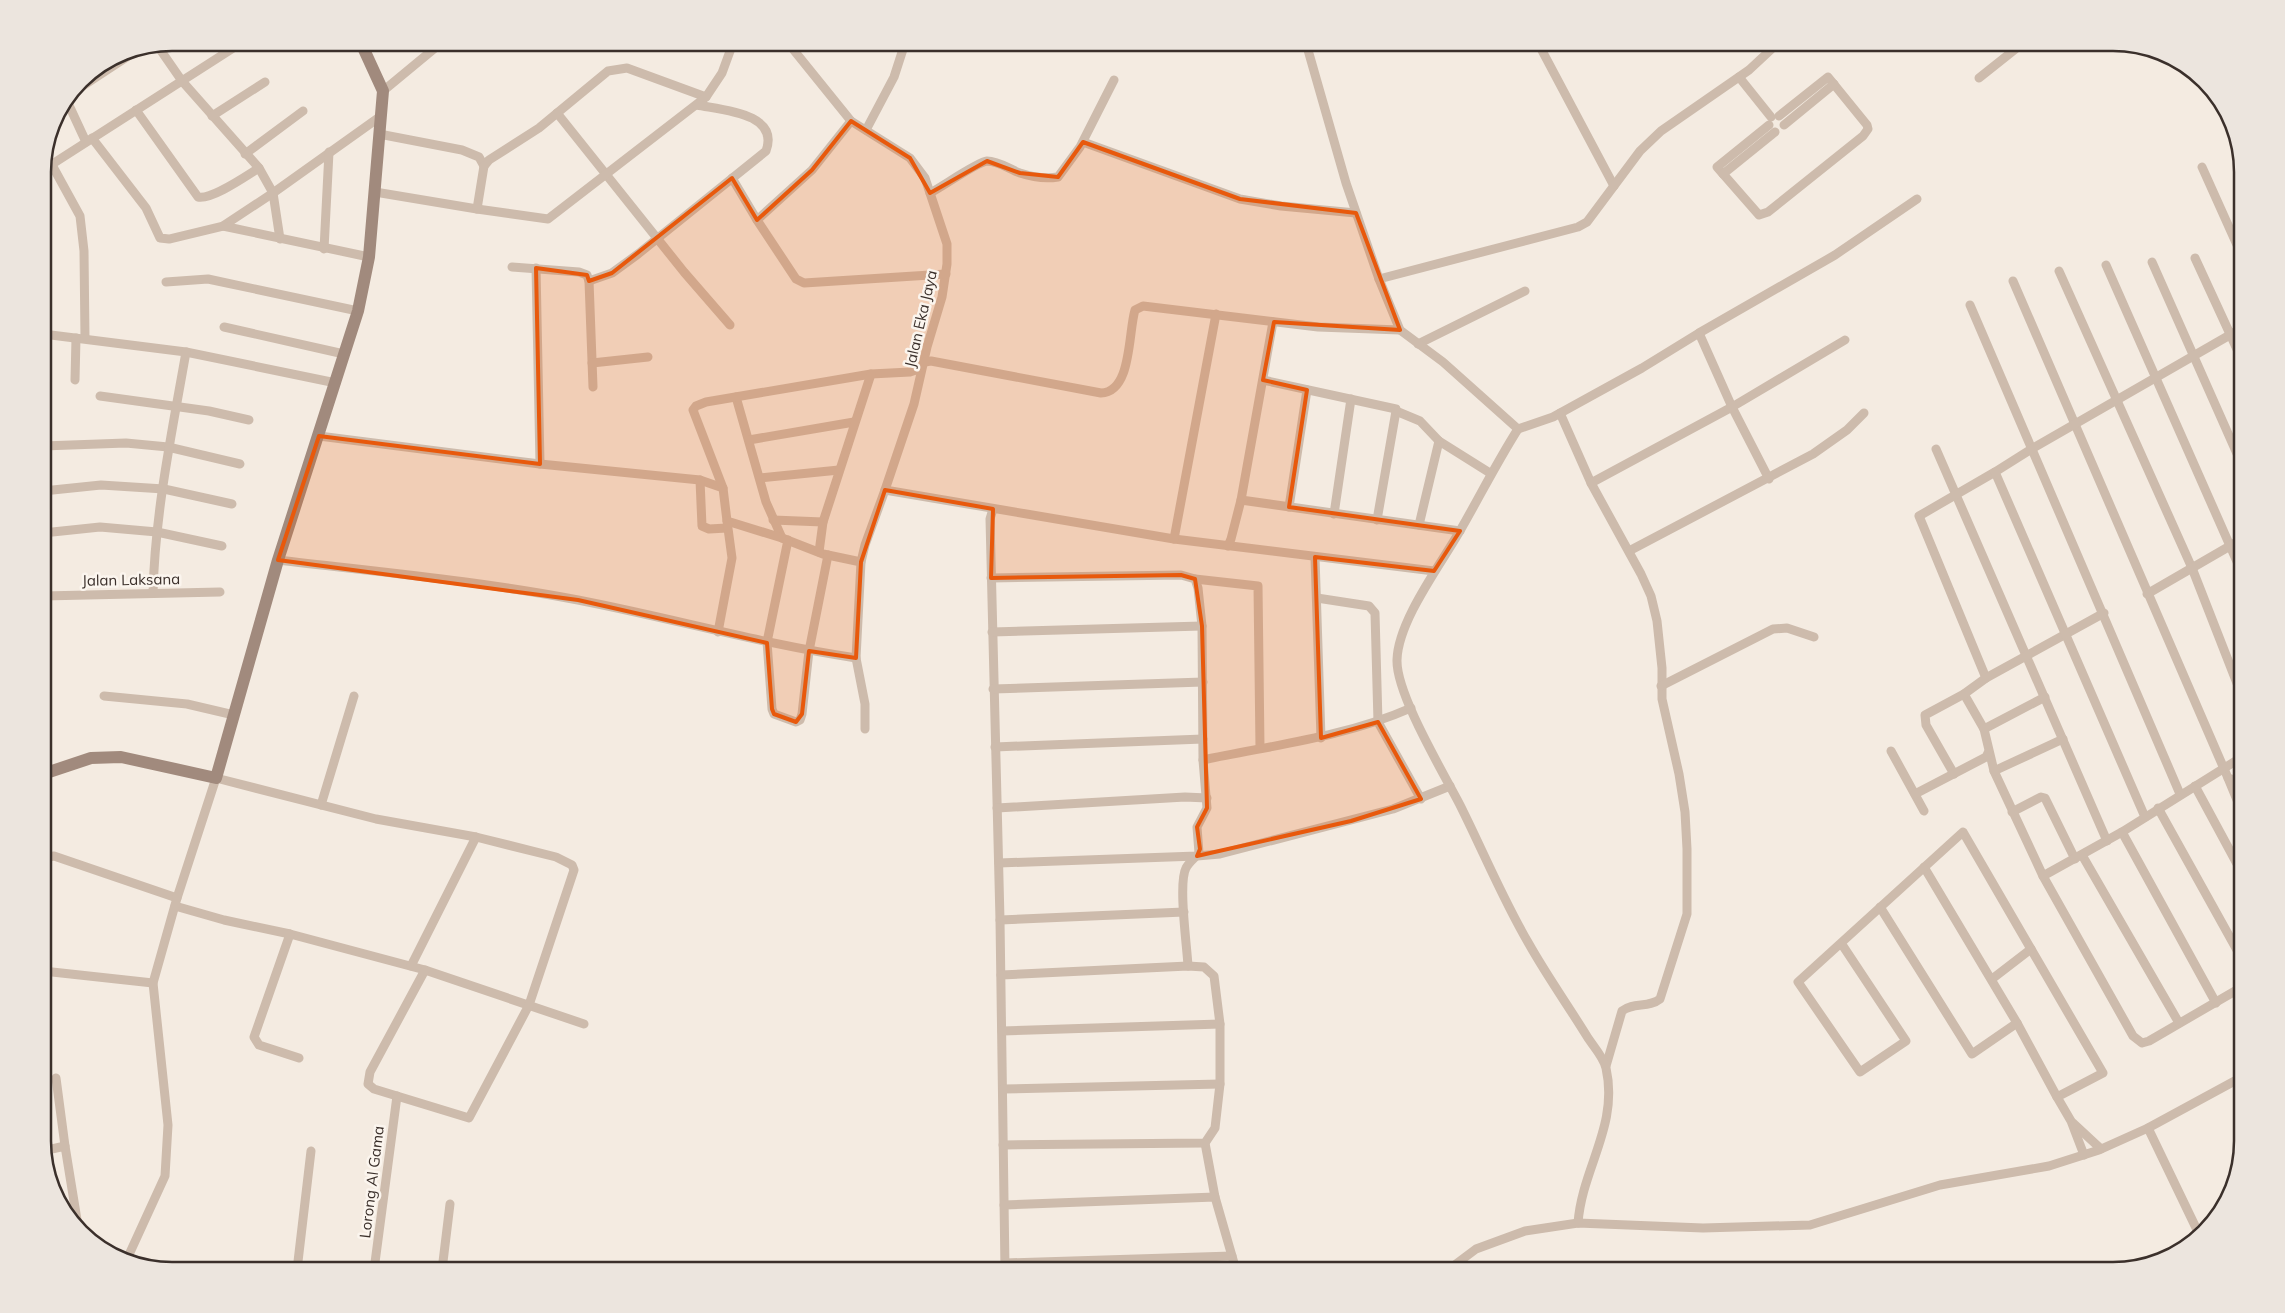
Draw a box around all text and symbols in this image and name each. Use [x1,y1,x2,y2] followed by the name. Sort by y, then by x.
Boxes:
[900,268,941,369] street label: Jalan Eka Jaya
[82,569,180,590] street label: Jalan Laksana
[355,1125,388,1239] street label: Lorong Al Gama

